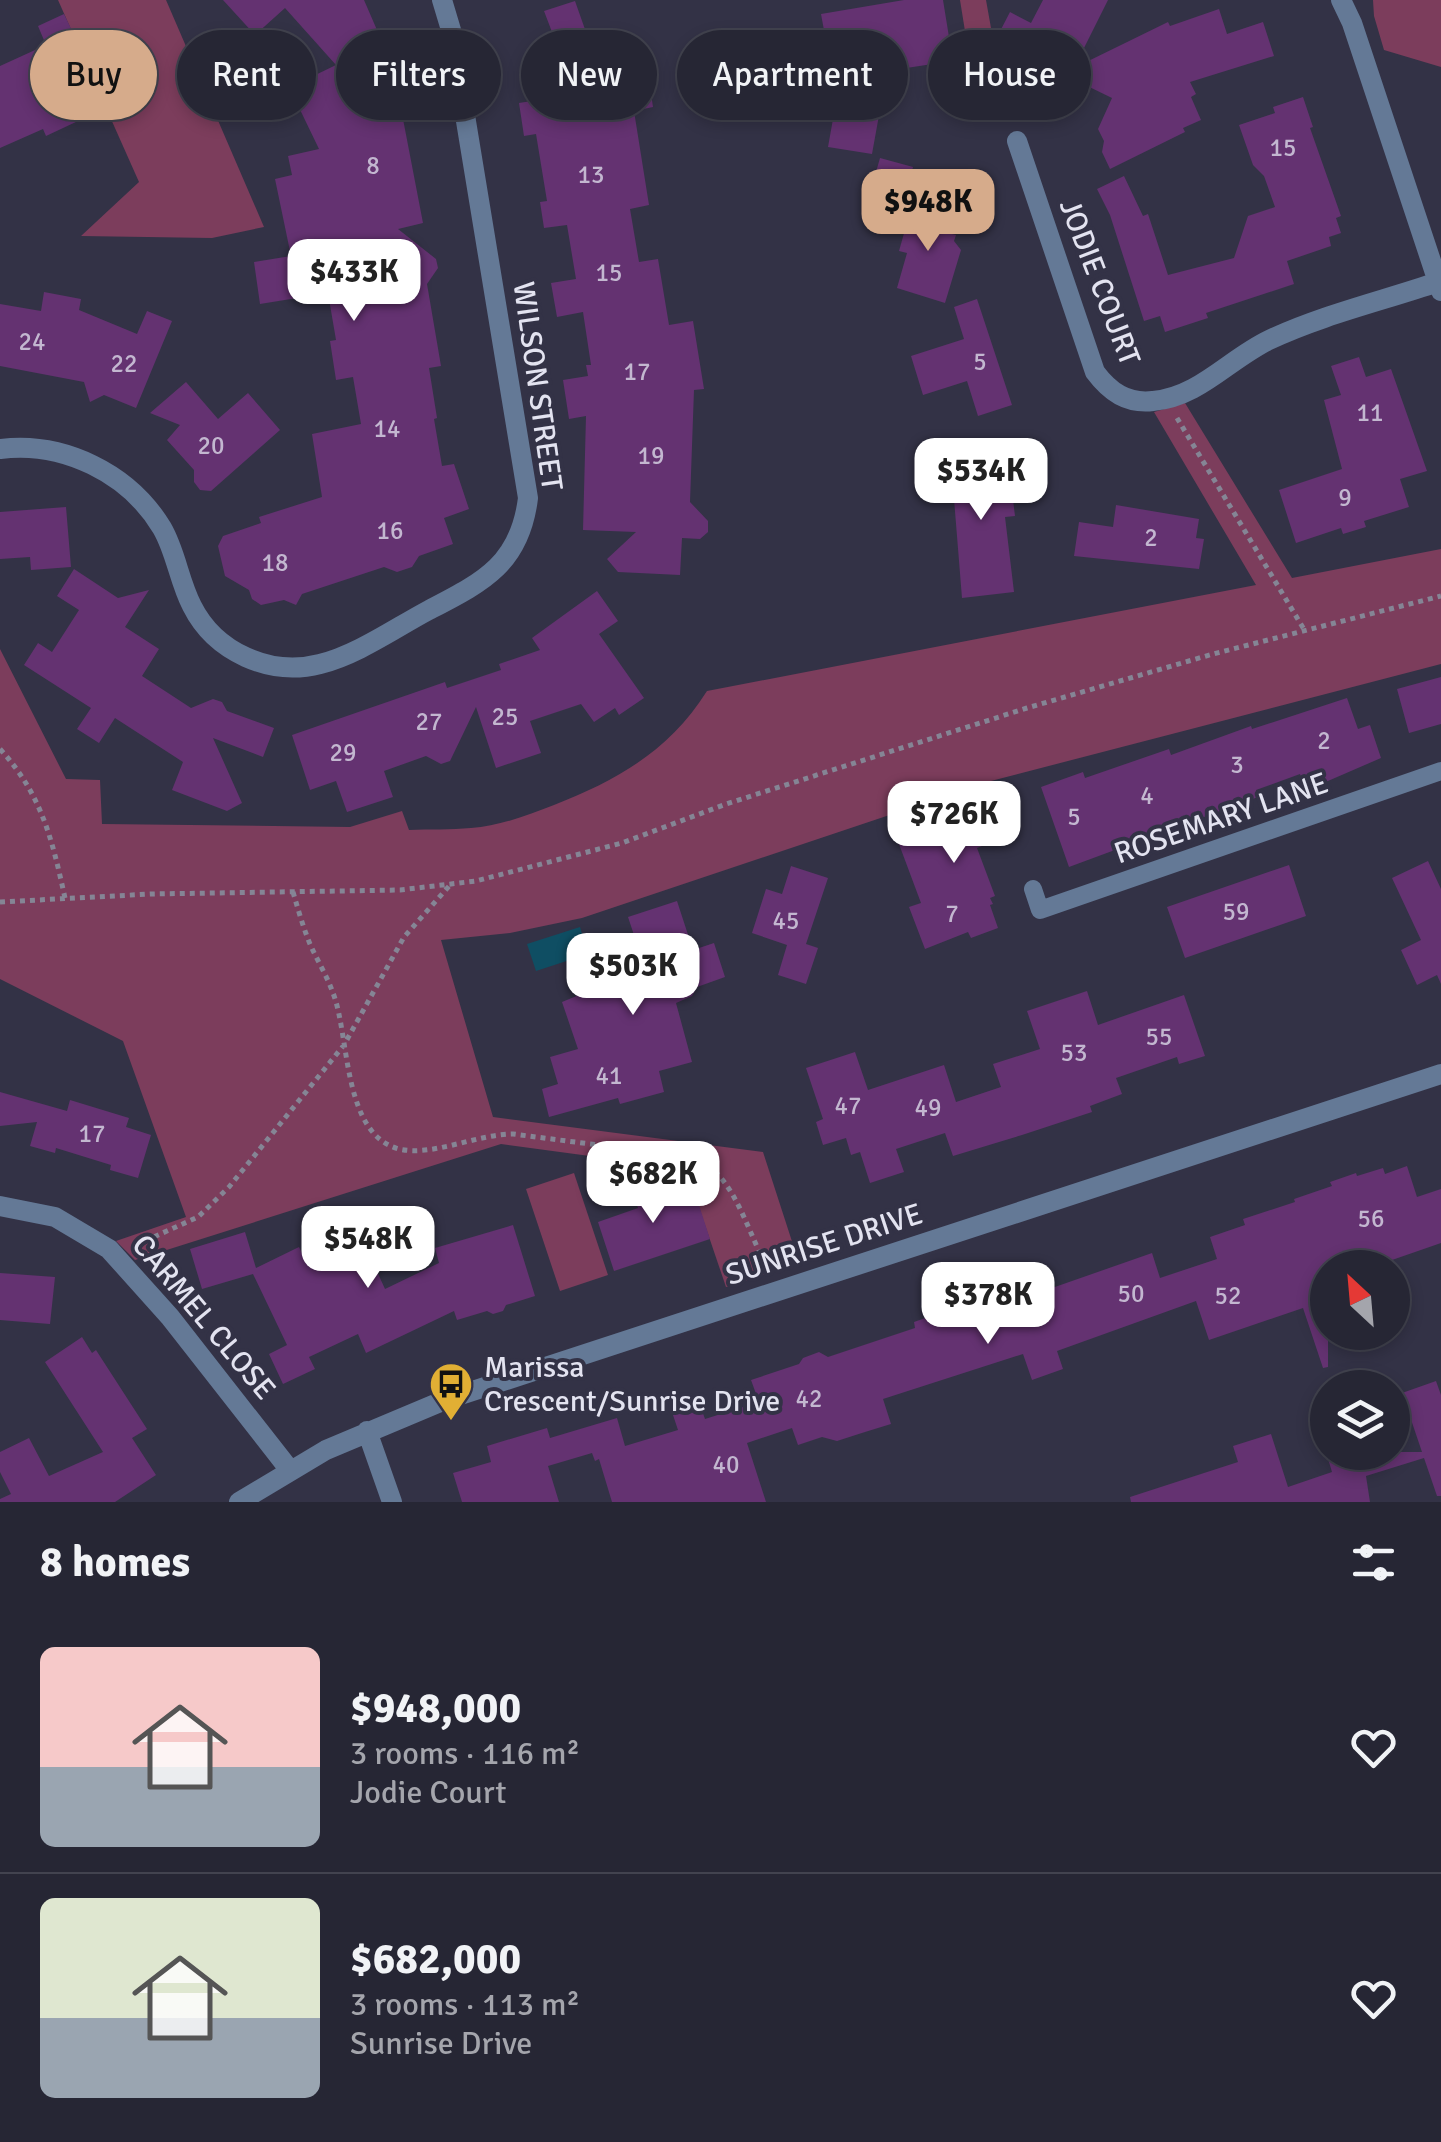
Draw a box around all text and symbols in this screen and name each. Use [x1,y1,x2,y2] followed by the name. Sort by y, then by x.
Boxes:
[30,30,157,120] chip: Buy
[177,30,316,120] chip: Rent
[336,30,501,120] chip: Filters
[521,30,657,120] chip: New
[677,30,908,120] chip: Apartment
[928,30,1091,120] chip: House
[1269,132,1297,163] house number: 15
[366,150,380,181] house number: 8
[577,159,605,190] house number: 13
[858,169,998,254] pin: $948K
[884,182,972,221] text: $948K
[1051,194,1148,371] street label: JODIE COURT
[284,239,424,324] pin: $433K
[310,252,398,291] text: $433K
[595,257,623,288] house number: 15
[505,279,570,493] street label: WILSON STREET
[18,326,46,357] house number: 24
[973,346,987,377] house number: 5
[110,348,138,379] house number: 22
[623,356,651,387] house number: 17
[1356,397,1384,428] house number: 11
[373,413,401,444] house number: 14
[197,430,225,461] house number: 20
[911,438,1051,523] pin: $534K
[637,440,665,471] house number: 19
[937,451,1025,490] text: $534K
[1338,482,1352,513] house number: 9
[376,515,404,546] house number: 16
[1144,522,1158,553] house number: 2
[261,547,289,578] house number: 18
[491,701,519,732] house number: 25
[415,706,443,737] house number: 27
[1317,725,1331,756] house number: 2
[329,737,357,768] house number: 29
[1230,749,1244,780] house number: 3
[1109,765,1333,872] street label: ROSEMARY LANE
[1140,780,1154,811] house number: 4
[884,781,1024,866] pin: $726K
[910,794,998,833] text: $726K
[1067,801,1081,832] house number: 5
[1222,896,1250,927] house number: 59
[945,898,959,929] house number: 7
[772,905,800,936] house number: 45
[563,933,703,1018] pin: $503K
[589,946,677,985] text: $503K
[1145,1021,1173,1052] house number: 55
[1060,1037,1088,1068] house number: 53
[595,1060,623,1091] house number: 41
[834,1090,862,1121] house number: 47
[914,1092,942,1123] house number: 49
[78,1118,106,1149] house number: 17
[583,1141,723,1226] pin: $682K
[609,1154,697,1193] text: $682K
[721,1195,927,1294] street label: SUNRISE DRIVE
[1357,1203,1385,1234] house number: 56
[298,1206,438,1291] pin: $548K
[324,1219,412,1258] text: $548K
[124,1227,283,1407] street label: CARMEL CLOSE
[1310,1250,1410,1350] north arrow
[1310,1250,1410,1470] map controls
[918,1262,1058,1347] pin: $378K
[944,1275,1032,1314] text: $378K
[1117,1278,1145,1309] house number: 50
[1214,1280,1242,1311] house number: 52
[484,1349,780,1420] place label: Marissa Crescent/Sunrise Drive
[428,1361,474,1422] bus stop icon: Marissa Crescent/Sunrise Drive
[1310,1370,1410,1470] button: layers
[795,1383,823,1414] house number: 42
[712,1449,740,1480] house number: 40
[1346,1535,1401,1590] icon: filters
[40,1537,190,1588] text: 8 homes
[350,1683,521,1734] text: $948,000
[120,1687,240,1807] icon: home
[1346,1720,1401,1775] icon: heart
[350,1734,580,1773] text: 3 rooms · 116 m²
[350,1773,506,1812] text: Jodie Court
[350,1934,521,1985] text: $682,000
[120,1938,240,2058] icon: home
[1346,1971,1401,2026] icon: heart
[350,1985,580,2024] text: 3 rooms · 113 m²
[350,2024,532,2063] text: Sunrise Drive

